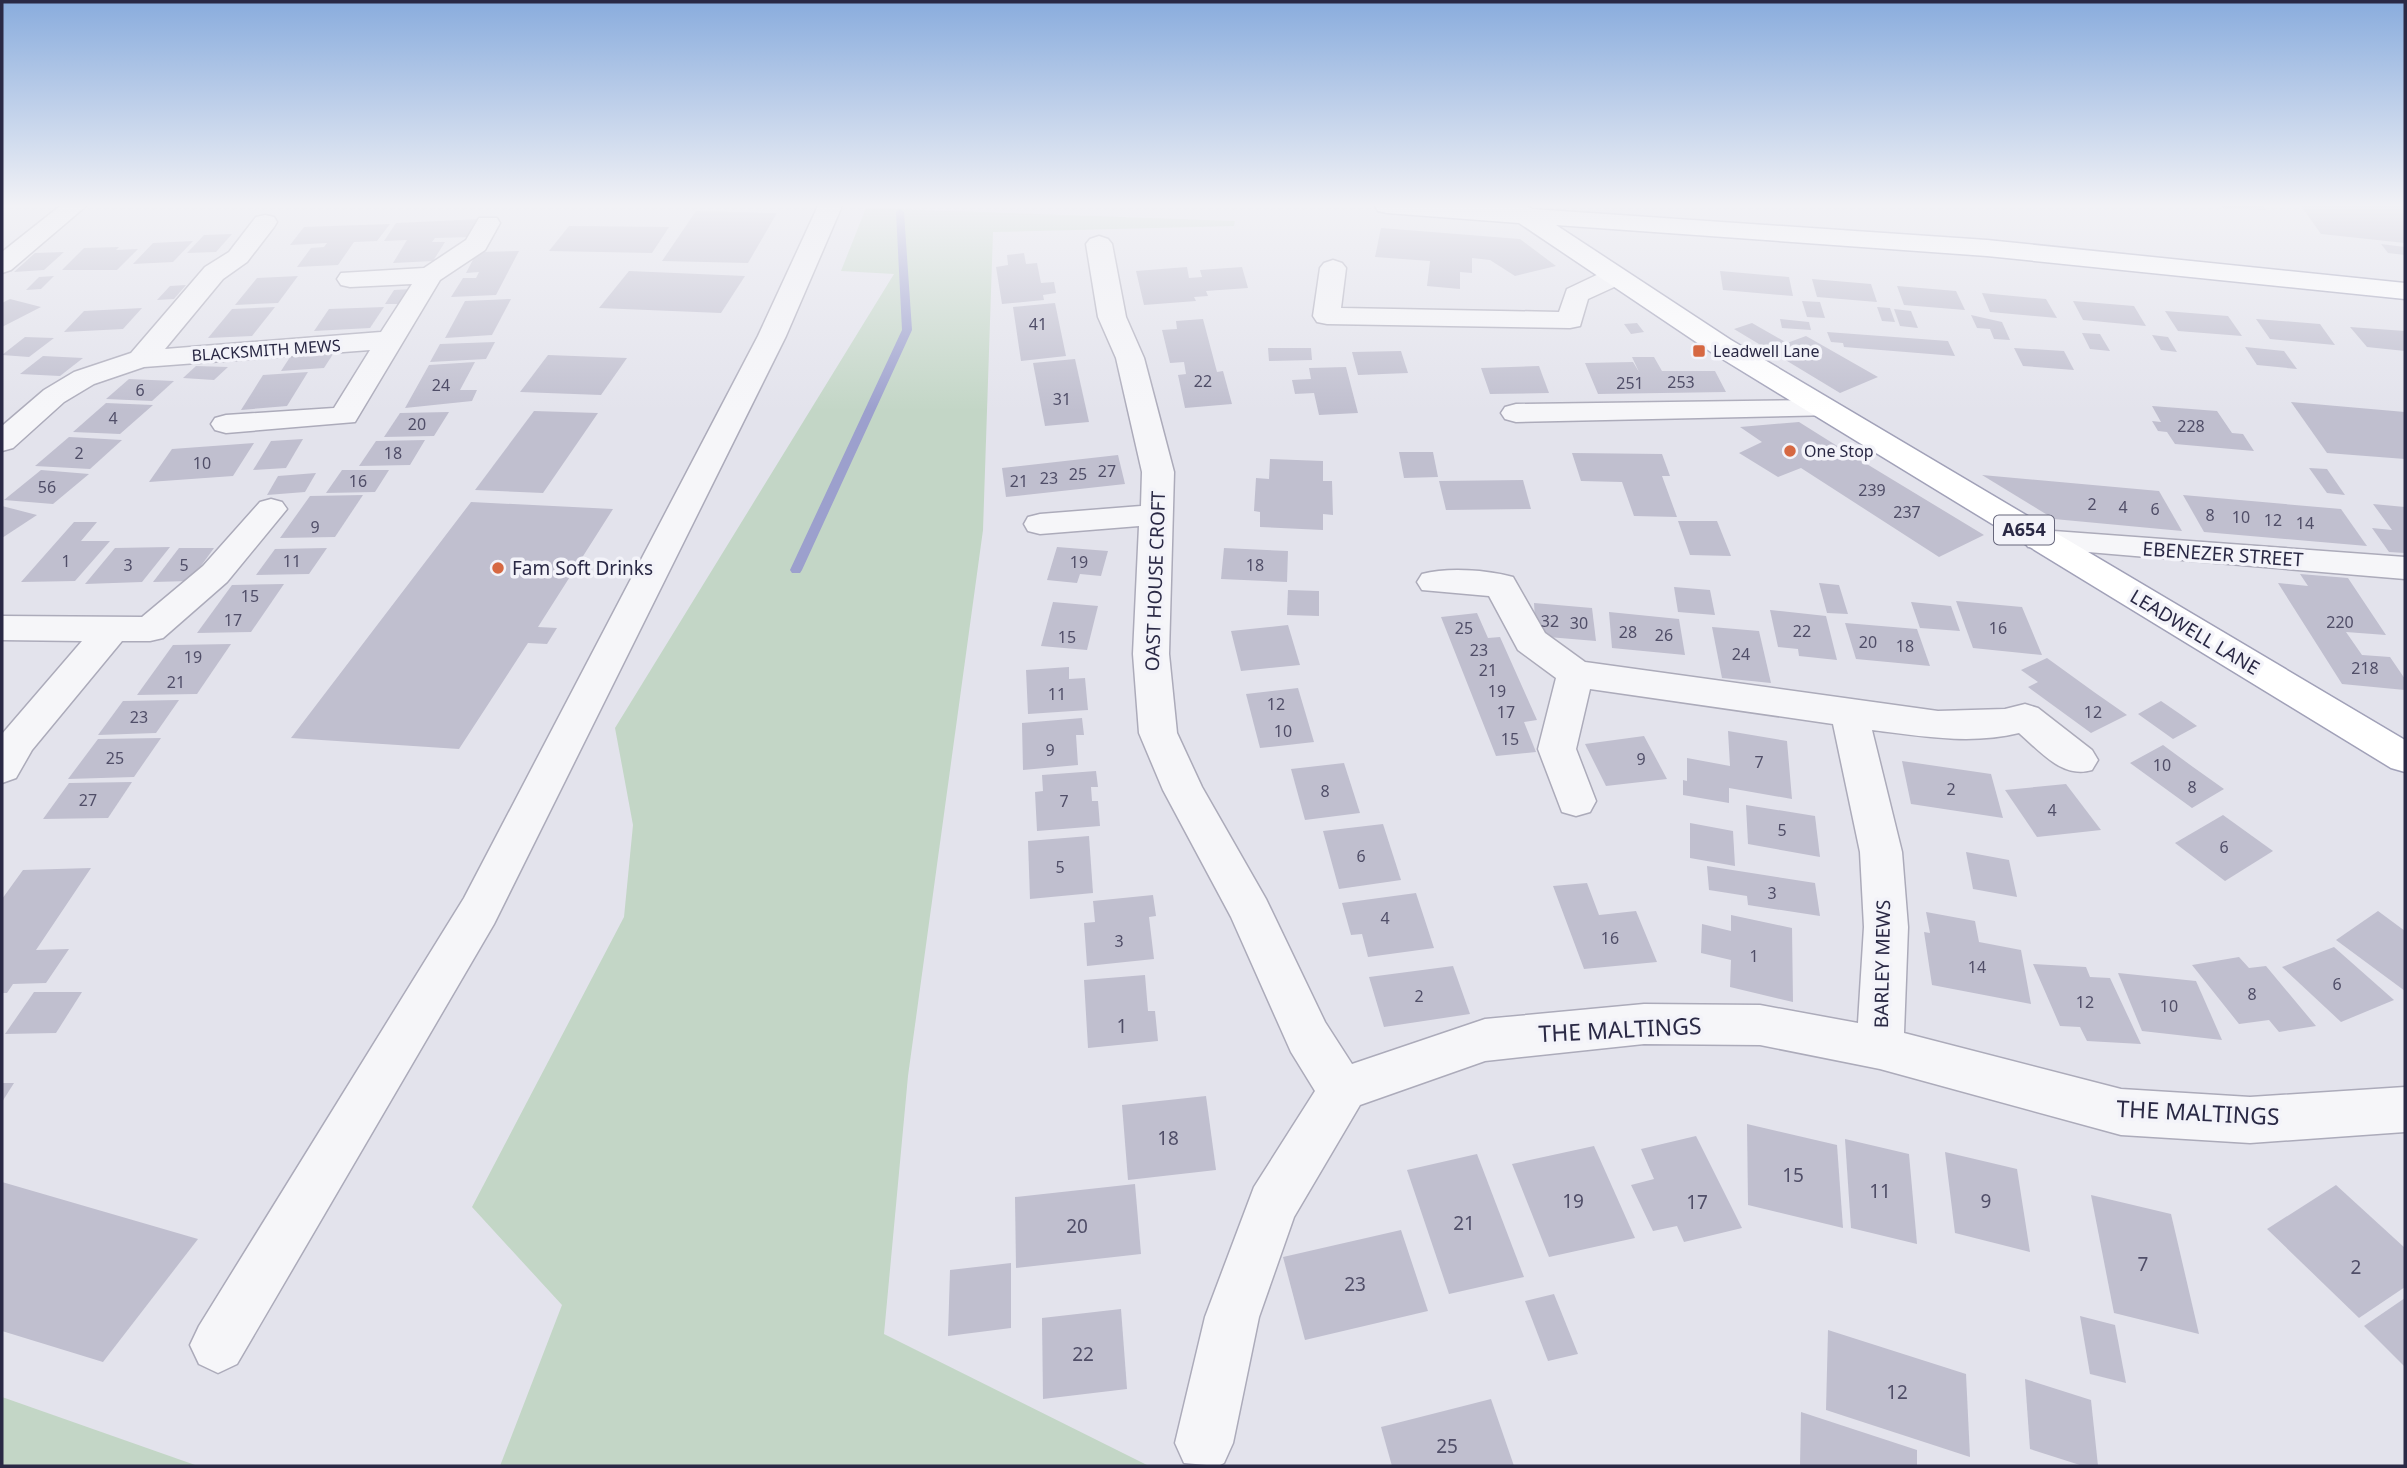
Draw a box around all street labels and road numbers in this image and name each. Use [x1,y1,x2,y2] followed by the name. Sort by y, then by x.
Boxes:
[191,334,341,366] street label: BLACKSMITH MEWS
[1139,490,1171,672] street label: OAST HOUSE CROFT
[1994,516,2054,544] road number: A654
[2142,535,2305,573] street label: EBENEZER STREET
[2126,583,2264,681] street label: LEADWELL LANE
[1868,900,1896,1028] street label: BARLEY MEWS
[1538,1009,1702,1049] street label: THE MALTINGS
[2116,1092,2280,1132] street label: THE MALTINGS

